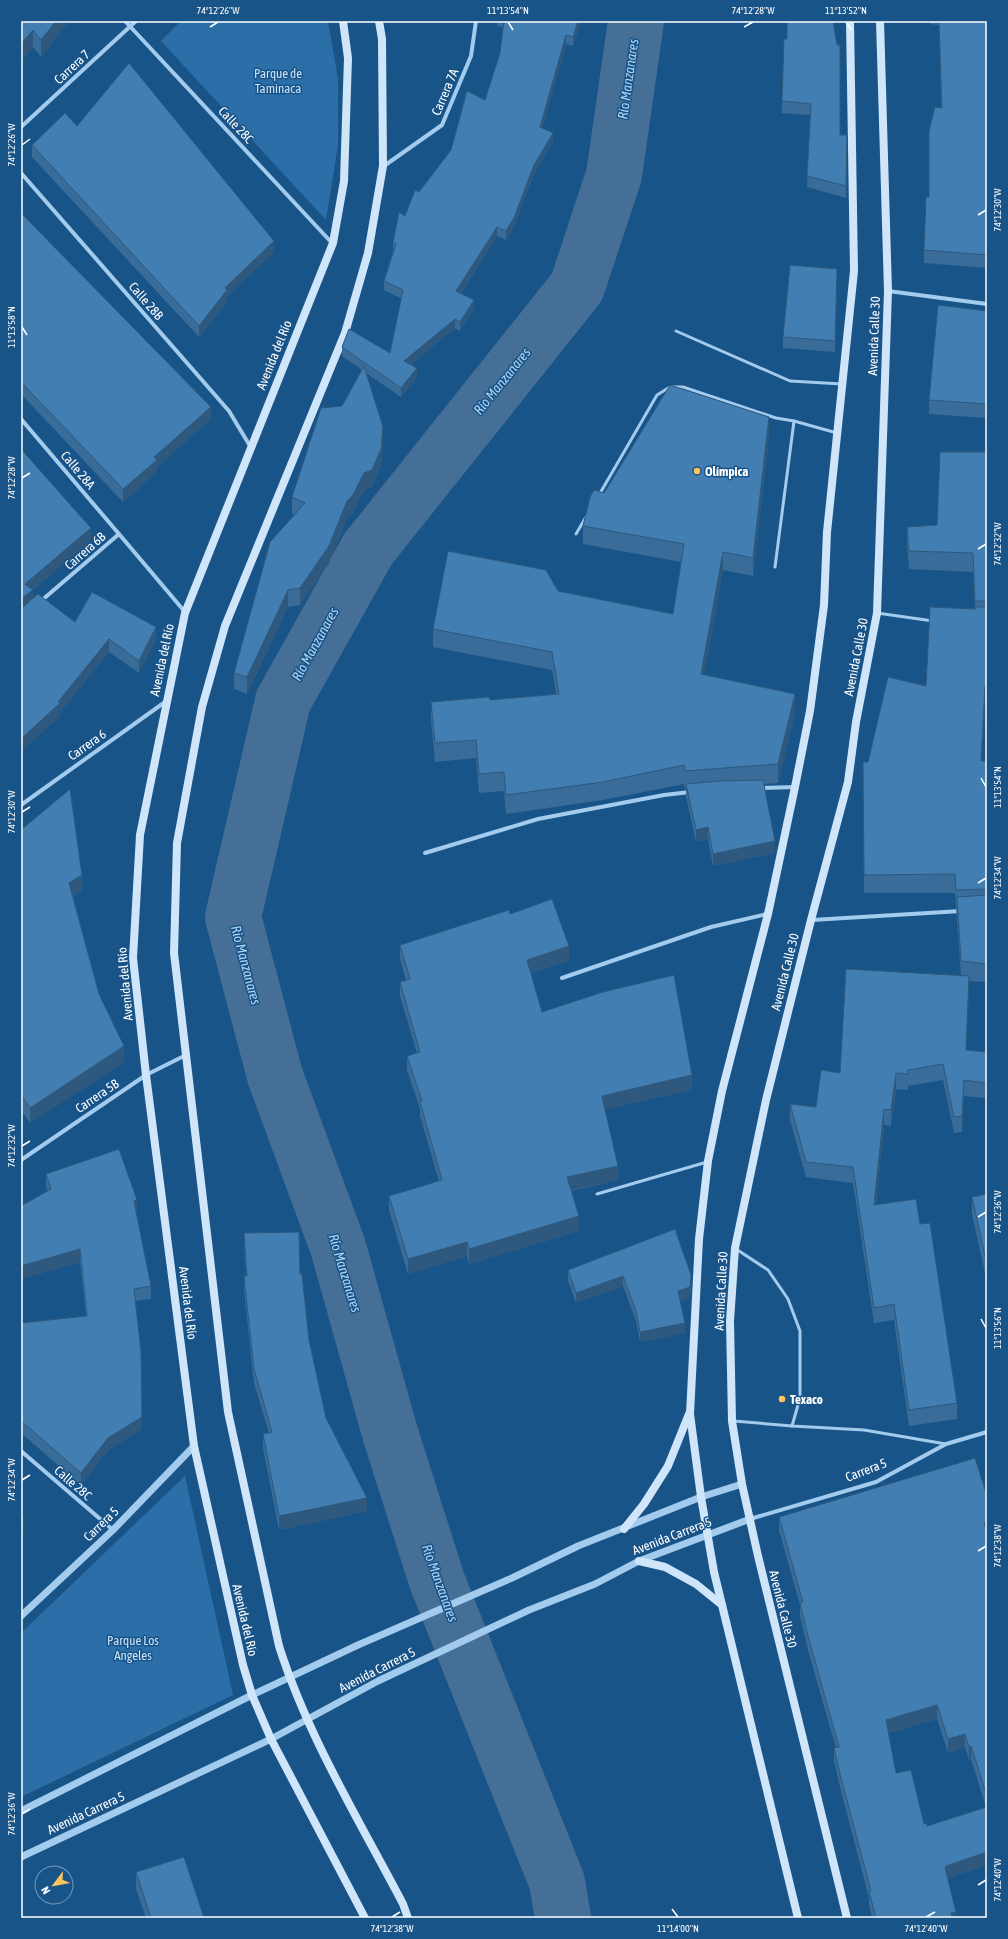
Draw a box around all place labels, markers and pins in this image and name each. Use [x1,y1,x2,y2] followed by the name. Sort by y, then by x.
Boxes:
[705,464,748,479] place label: Olímpica
[692,466,702,476] marker: Olímpica
[790,1392,823,1407] place label: Texaco
[777,1394,787,1404] marker: Texaco

